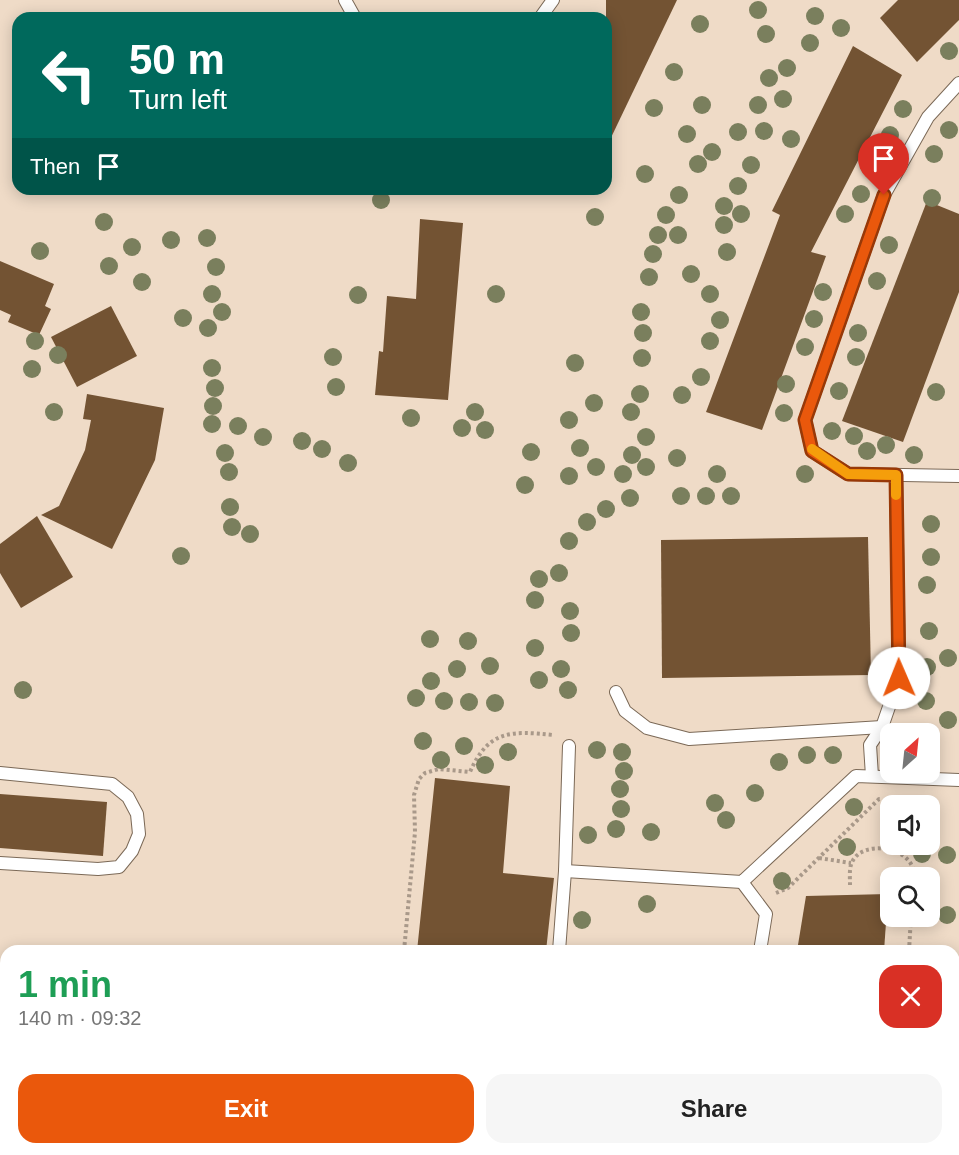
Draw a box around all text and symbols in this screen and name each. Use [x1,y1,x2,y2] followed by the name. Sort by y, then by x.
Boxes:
[30,36,108,114] icon: left
[129,36,225,83] text: 50 m
[129,85,227,115] text: Turn left
[858,133,909,195] pin
[867,142,900,175] icon: arrive
[92,150,125,183] icon: arrive
[30,154,80,179] text: Then
[867,646,931,710] position arrow
[880,723,940,783] north arrow
[880,723,940,927] map controls
[880,795,940,855] button: sound
[880,867,940,927] button: search
[18,964,112,1005] text: 1 min
[879,965,942,1028] button: close
[18,1007,141,1029] text: 140 m · 09:32
[18,1074,474,1143] button: Exit
[486,1074,942,1143] button: Share

